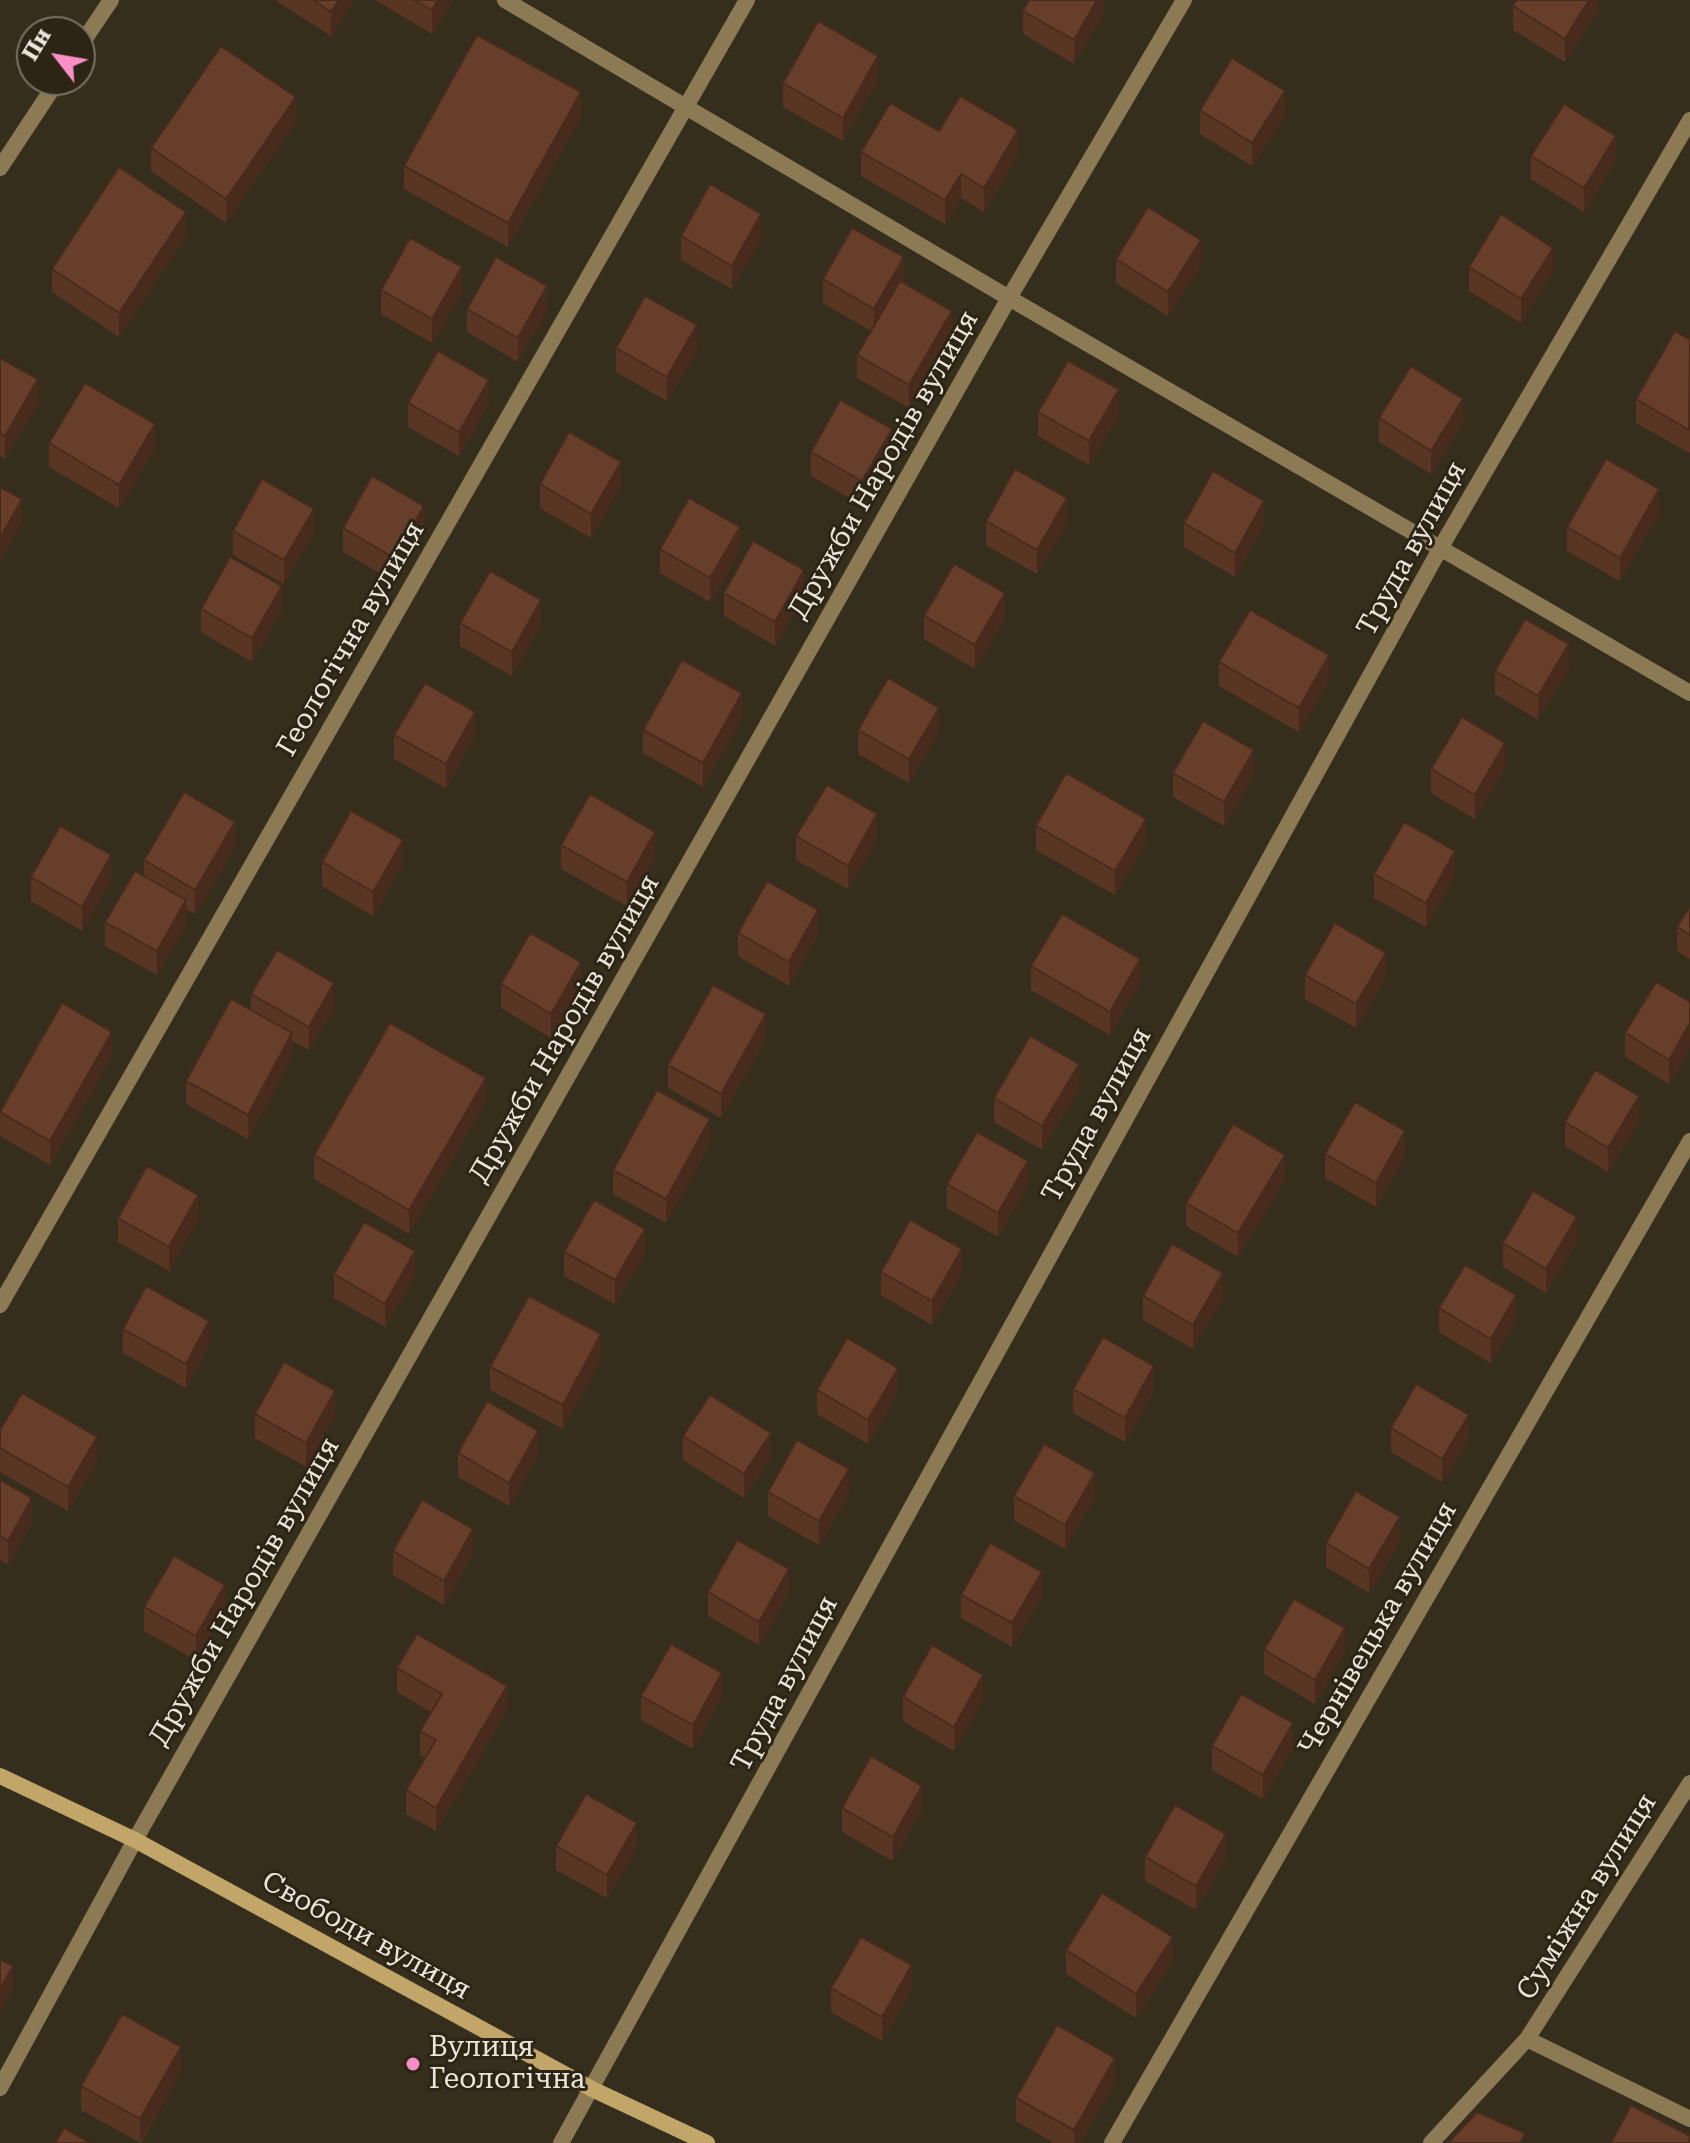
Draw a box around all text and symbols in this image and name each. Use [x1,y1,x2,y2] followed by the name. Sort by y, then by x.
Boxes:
[16,16,96,96] north arrow
[18,24,56,65] text: Пн
[782,305,986,625] street label: Дружби Народів вулиця
[1350,456,1474,642] street label: Труда вулиця
[270,516,432,762] street label: Геологічна вулиця
[463,869,667,1189] street label: Дружби Народів вулиця
[1035,1022,1159,1208] street label: Труда вулиця
[143,1432,347,1752] street label: Дружби Народів вулиця
[1292,1496,1464,1762] street label: Чернівецька вулиця
[725,1590,845,1778] street label: Труда вулиця
[1510,1788,1664,2006] street label: Суміжна вулиця
[256,1865,476,2007] street label: Свободи вулиця
[429,2031,585,2097] place label: Вулиця Геологічна
[404,2055,422,2073] marker: Вулиця Геологічна

